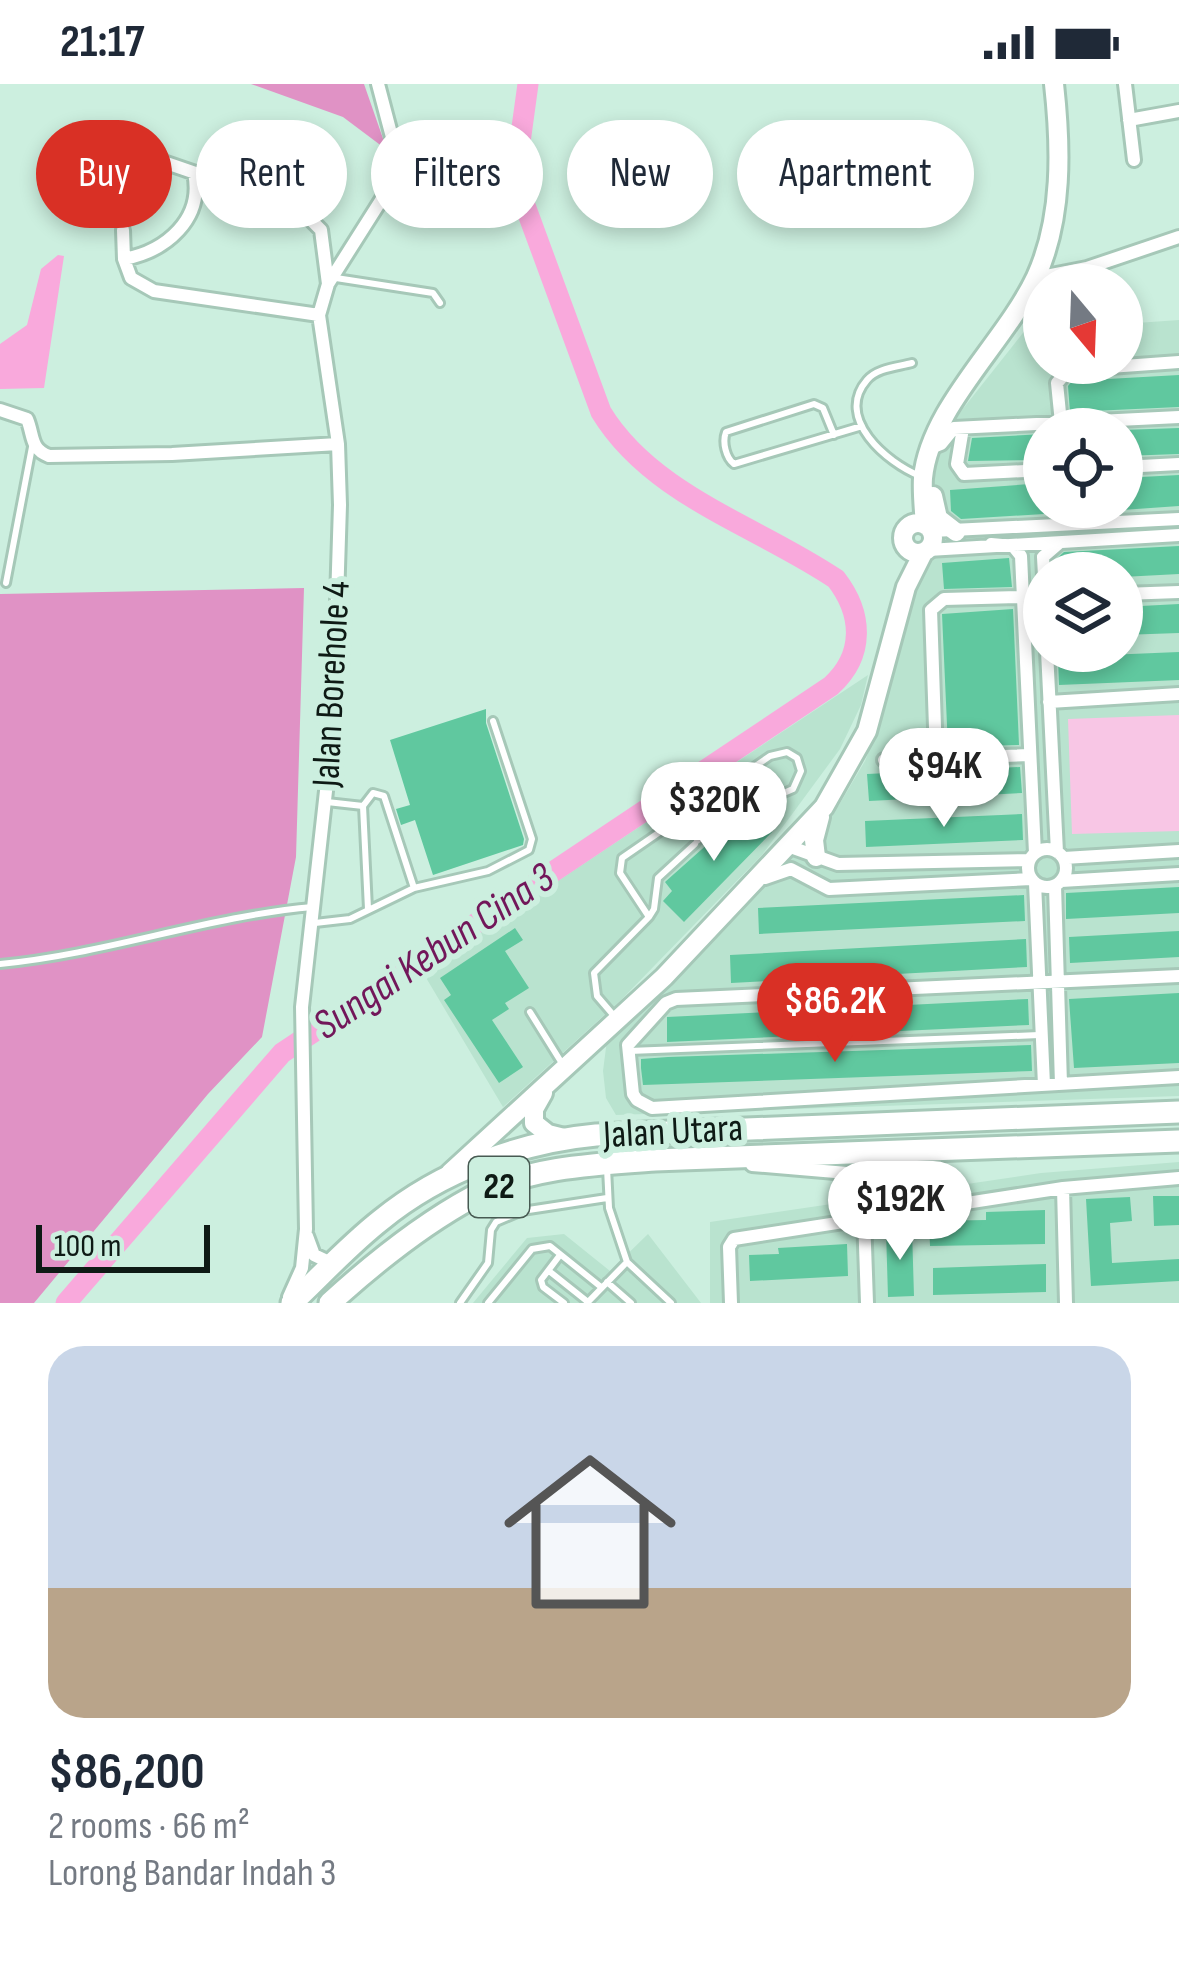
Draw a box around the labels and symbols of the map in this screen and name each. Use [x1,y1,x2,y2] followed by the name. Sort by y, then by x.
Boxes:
[1023,264,1143,384] north arrow
[303,580,361,789] street label: Jalan Borehole 4
[873,728,1015,830] pin: $94K
[630,762,798,864] pin: $320K
[304,852,565,1051] water label: Sungai Kebun Cina 3
[737,963,933,1065] pin: $86.2K
[601,1105,744,1159] street label: Jalan Utara
[469,1157,529,1217] road number: 22
[816,1161,984,1263] pin: $192K
[36,1219,210,1272] scale bar

